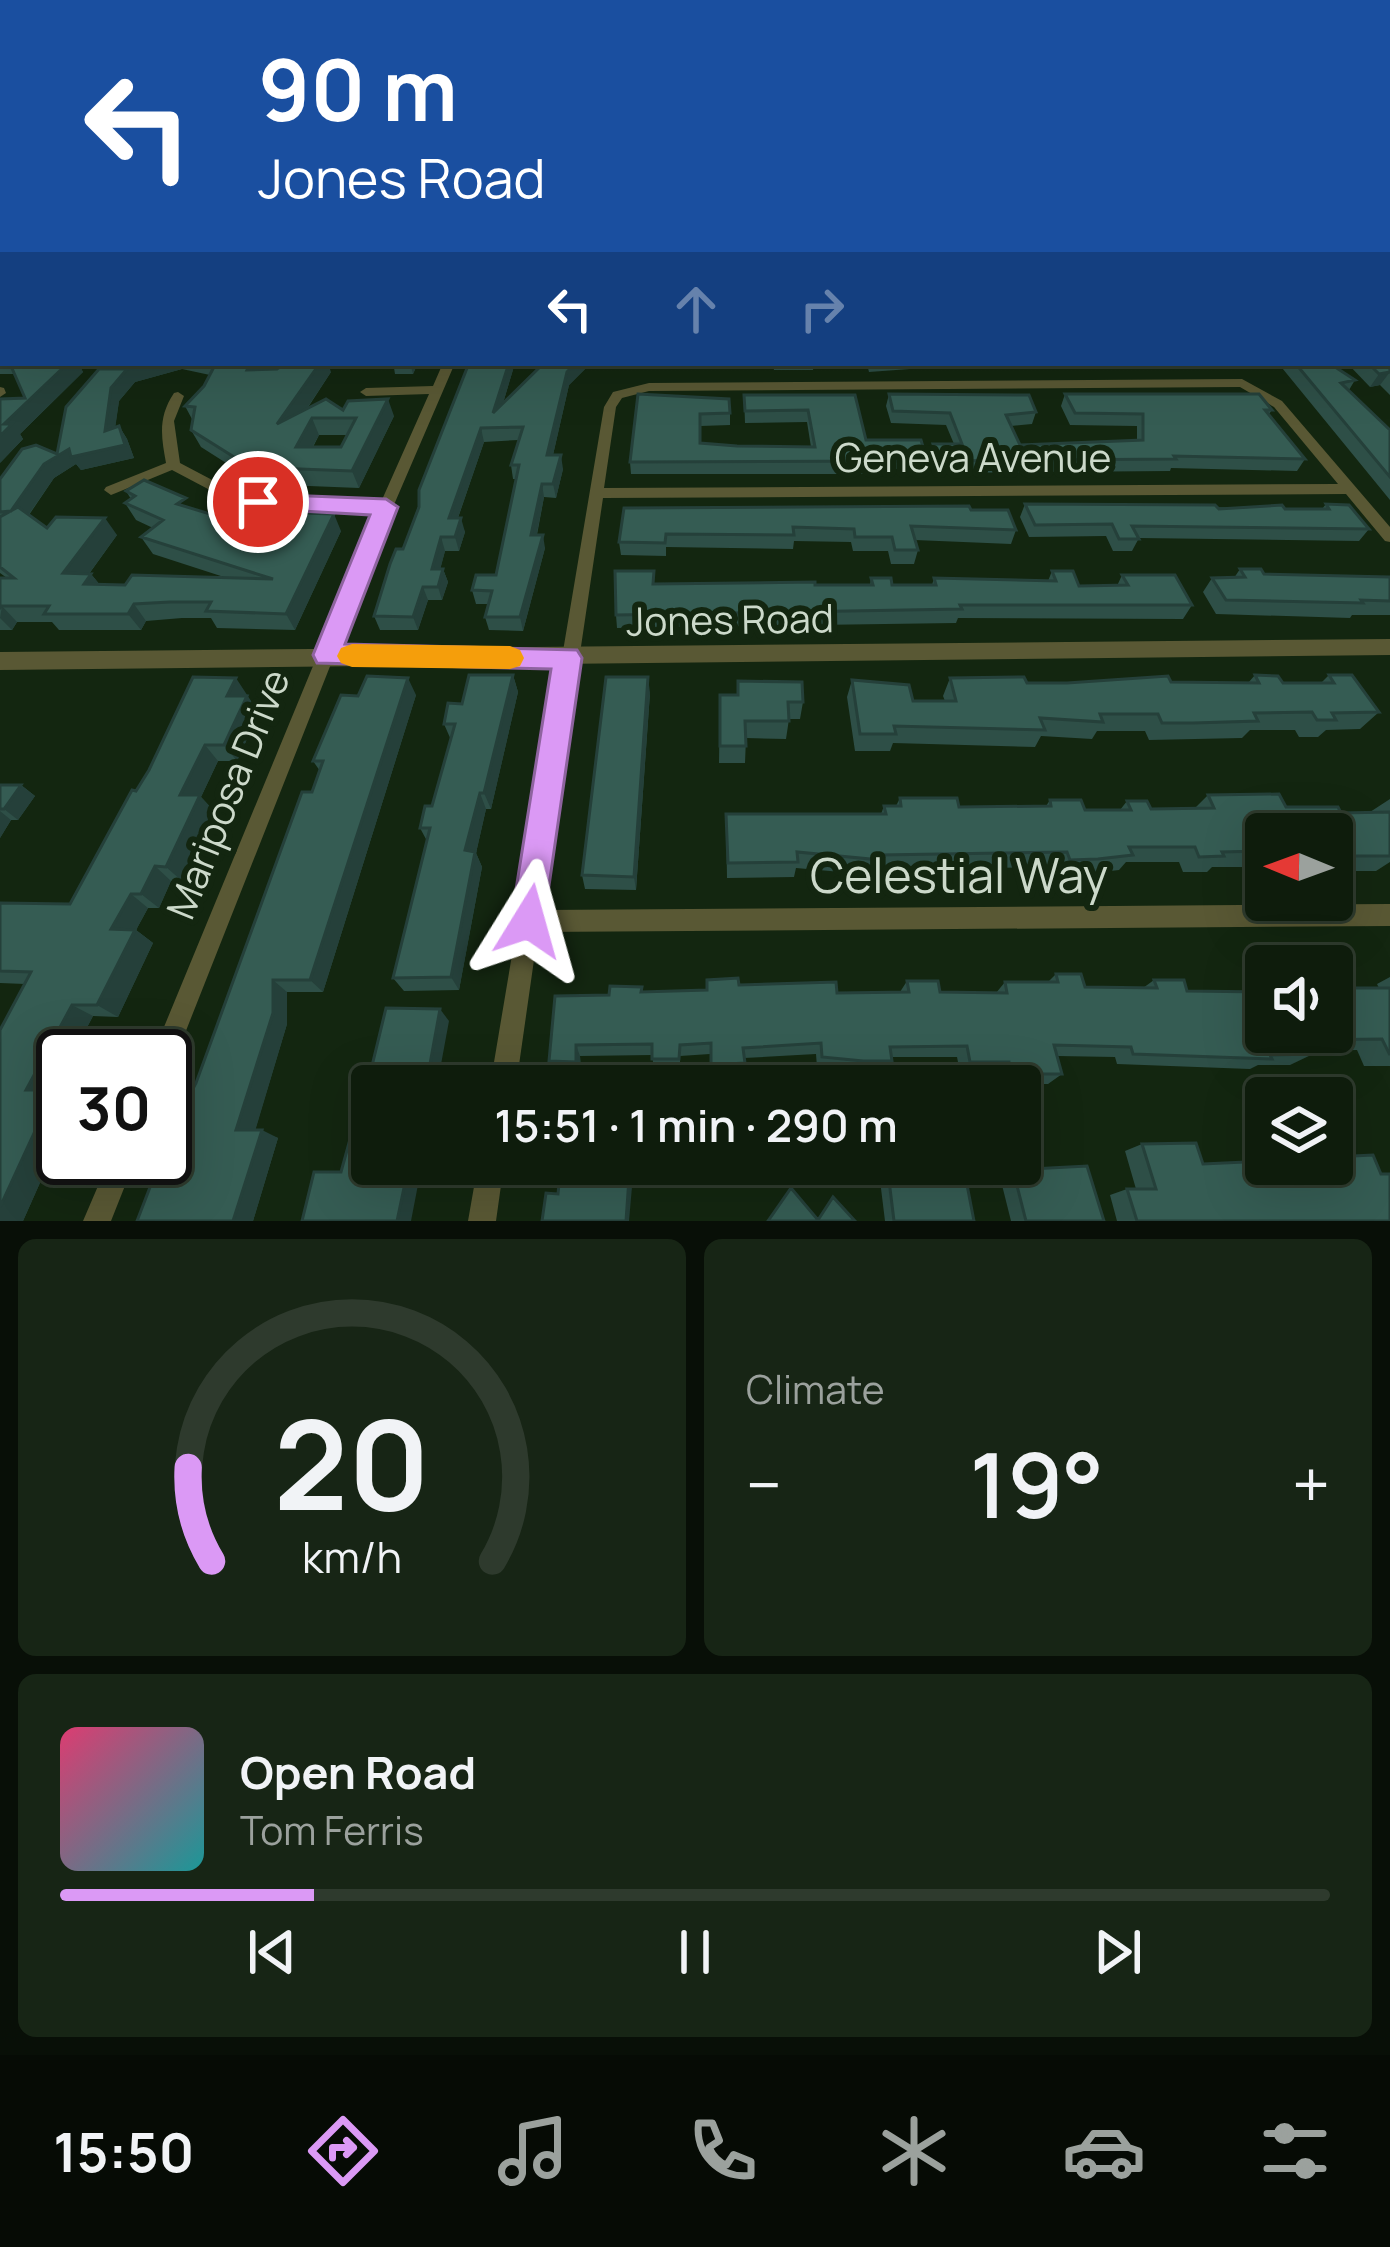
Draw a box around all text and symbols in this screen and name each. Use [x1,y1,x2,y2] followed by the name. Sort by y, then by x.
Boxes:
[258,31,458,146] text: 90 m
[60,48,216,204] icon: left
[258,140,546,214] text: Jones Road
[537,276,603,342] icon: left
[663,276,729,342] icon: ahead
[789,276,855,342] icon: right
[835,430,1111,484] street label: Geneva Avenue
[207,451,309,553] pin
[225,469,291,535] icon: arrive
[626,590,834,648] street label: Jones Road
[152,661,302,926] street label: Mariposa Drive
[1245,813,1353,921] north arrow
[1245,813,1353,1185] map controls
[810,842,1108,907] street label: Celestial Way
[466,858,592,984] position arrow
[1245,945,1353,1053] button: sound
[36,1029,192,1185] speed limit sign: 30
[1245,1077,1353,1185] button: layers
[494,1094,898,1156] text: 15:51 · 1 min · 290 m
[746,1362,885,1416] text: Climate
[274,1377,430,1547] text: 20
[970,1422,1104,1545] text: 19°
[746,1439,782,1529] text: −
[1292,1439,1330,1529] text: +
[302,1526,402,1585] text: km/h
[240,1741,476,1803] text: Open Road
[240,1803,424,1857] text: Tom Ferris
[239,1919,305,1985] icon: previous
[662,1919,728,1985] icon: pause
[1085,1919,1151,1985] icon: next
[301,2109,385,2193] icon: directions
[491,2109,575,2193] icon: music
[681,2109,765,2193] icon: phone
[872,2109,956,2193] icon: climate
[1062,2109,1146,2193] icon: car
[1253,2109,1337,2193] icon: filters
[53,2114,194,2188] text: 15:50

